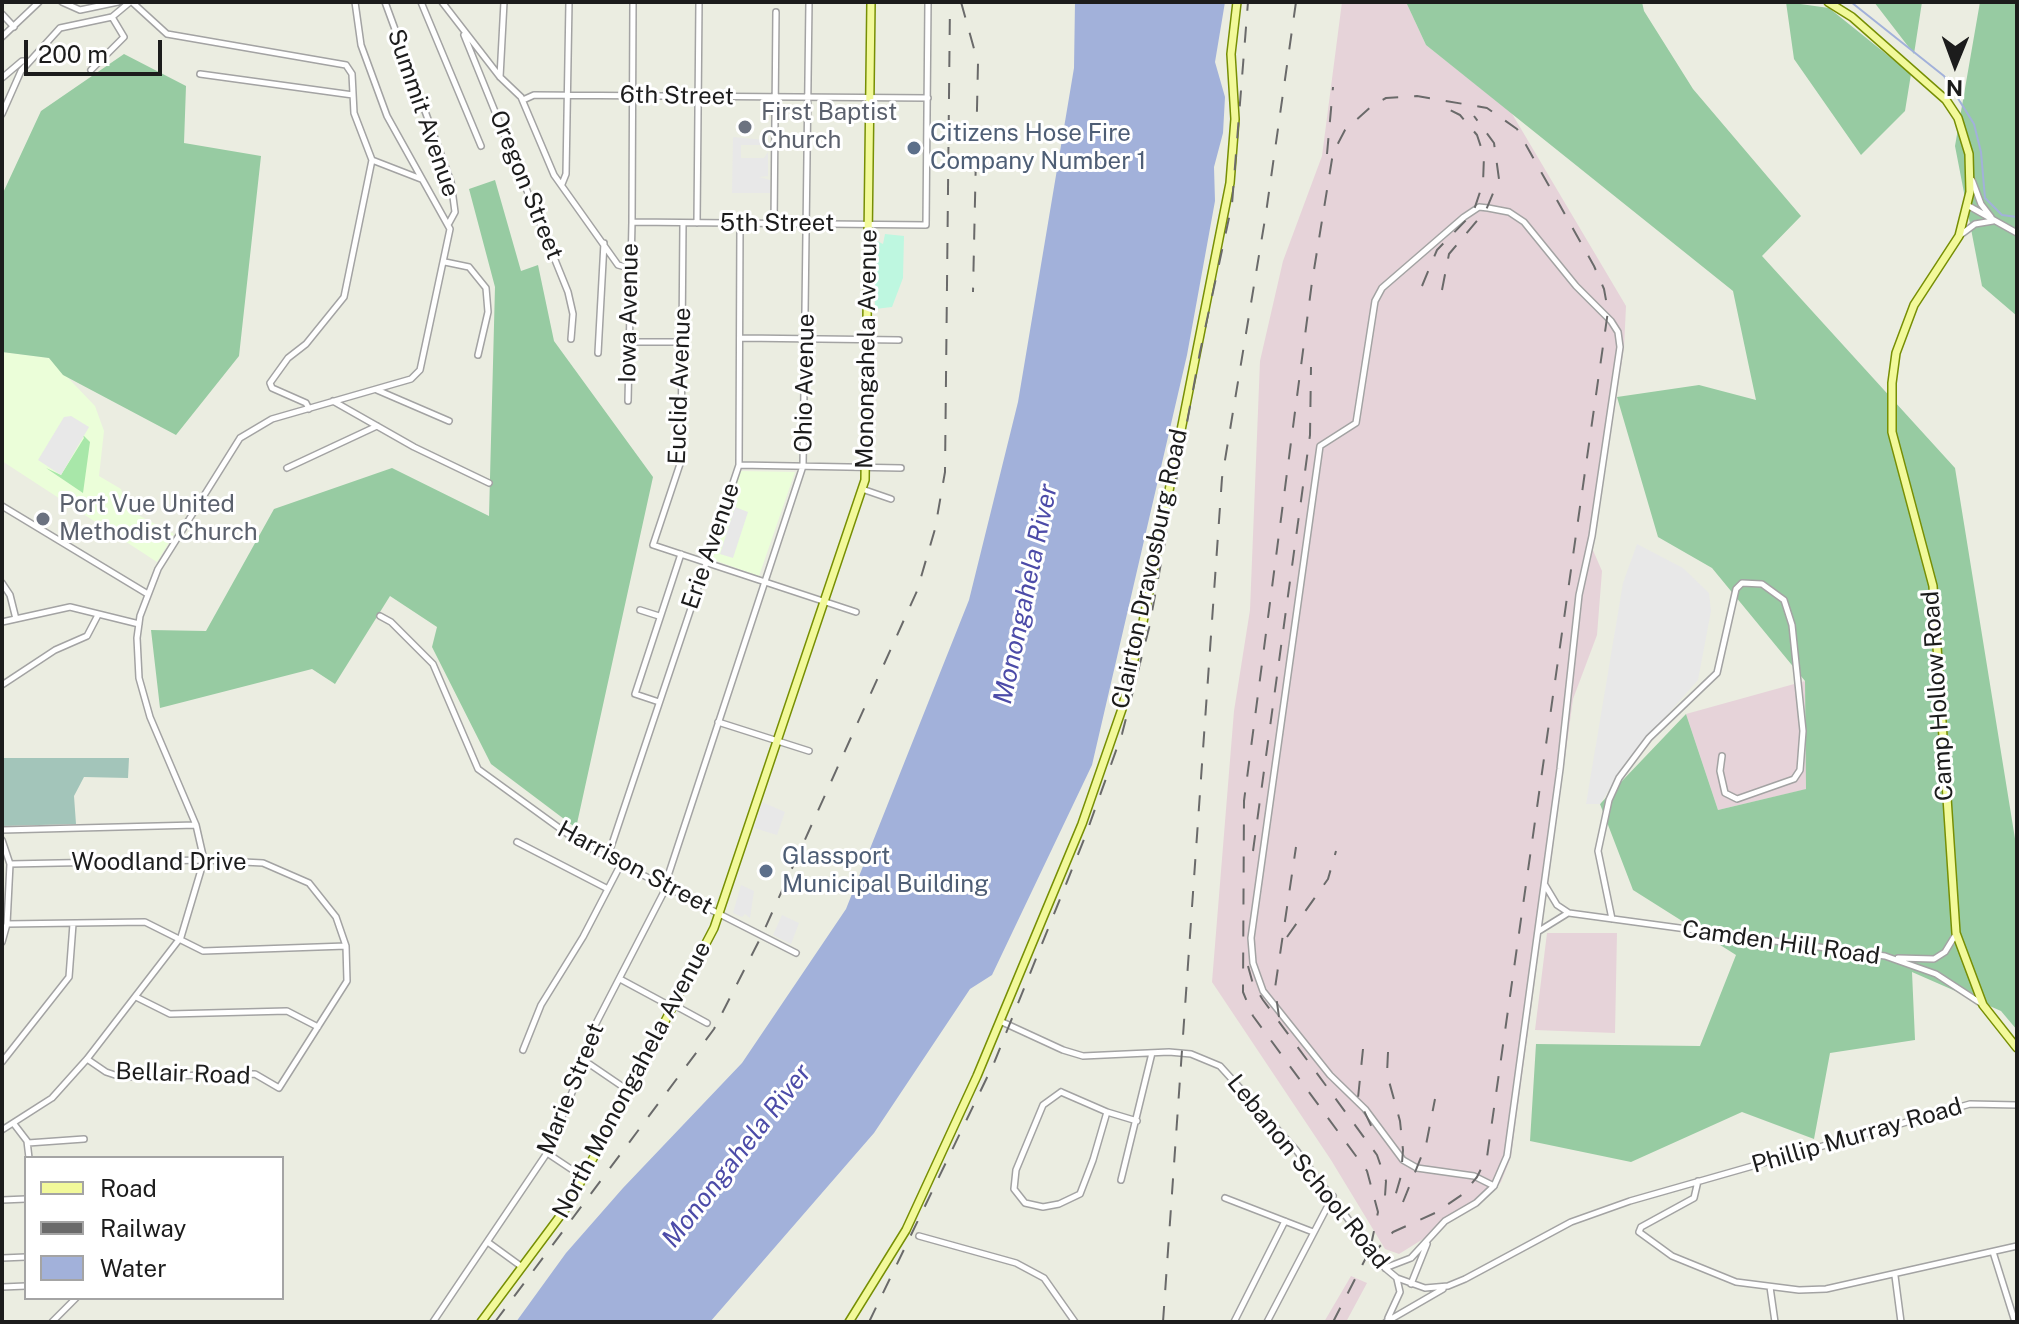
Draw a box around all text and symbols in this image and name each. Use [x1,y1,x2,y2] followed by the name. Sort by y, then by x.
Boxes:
[28,24,166,74] scale bar
[1915,24,1995,104] north arrow
[381,25,465,201] street label: Summit Avenue
[38,40,108,68] text: 200 m
[1946,75,1963,101] text: N
[620,81,734,111] street label: 6th Street
[761,99,897,155] place label: First Baptist Church
[483,106,569,264] street label: Oregon Street
[736,118,754,136] marker: First Baptist Church
[930,120,1146,176] place label: Citizens Hose Fire Company Number 1
[905,139,923,157] marker: Citizens Hose Fire Company Number 1
[720,210,834,238] street label: 5th Street
[851,229,883,469] street label: Monongahela Avenue
[613,243,645,383] street label: Iowa Avenue
[663,307,697,465] street label: Euclid Avenue
[789,313,821,453] street label: Ohio Avenue
[1106,426,1194,712] street label: Clairton Dravosburg Road
[676,479,746,613] street label: Erie Avenue
[987,481,1065,707] water label: Monongahela River
[59,491,258,547] place label: Port Vue United Methodist Church
[34,510,52,528] marker: Port Vue United Methodist Church
[1916,590,1960,802] street label: Camp Hollow Road
[552,815,718,921] street label: Harrison Street
[782,843,989,899] place label: Glassport Municipal Building
[71,849,247,877] street label: Woodland Drive
[757,862,775,880] marker: Glassport Municipal Building
[1680,915,1882,971] street label: Camden Hill Road
[547,937,717,1223] street label: North Monongahela Avenue
[532,1019,610,1159] street label: Marie Street
[115,1057,251,1091] street label: Bellair Road
[656,1058,818,1254] water label: Monongahela River
[1221,1069,1395,1275] street label: Lebanon School Road
[1748,1092,1966,1180] street label: Phillip Murray Road
[24,1156,284,1300] legend
[100,1174,157,1202] text: Road
[100,1214,186,1242] text: Railway
[100,1254,167,1282] text: Water

